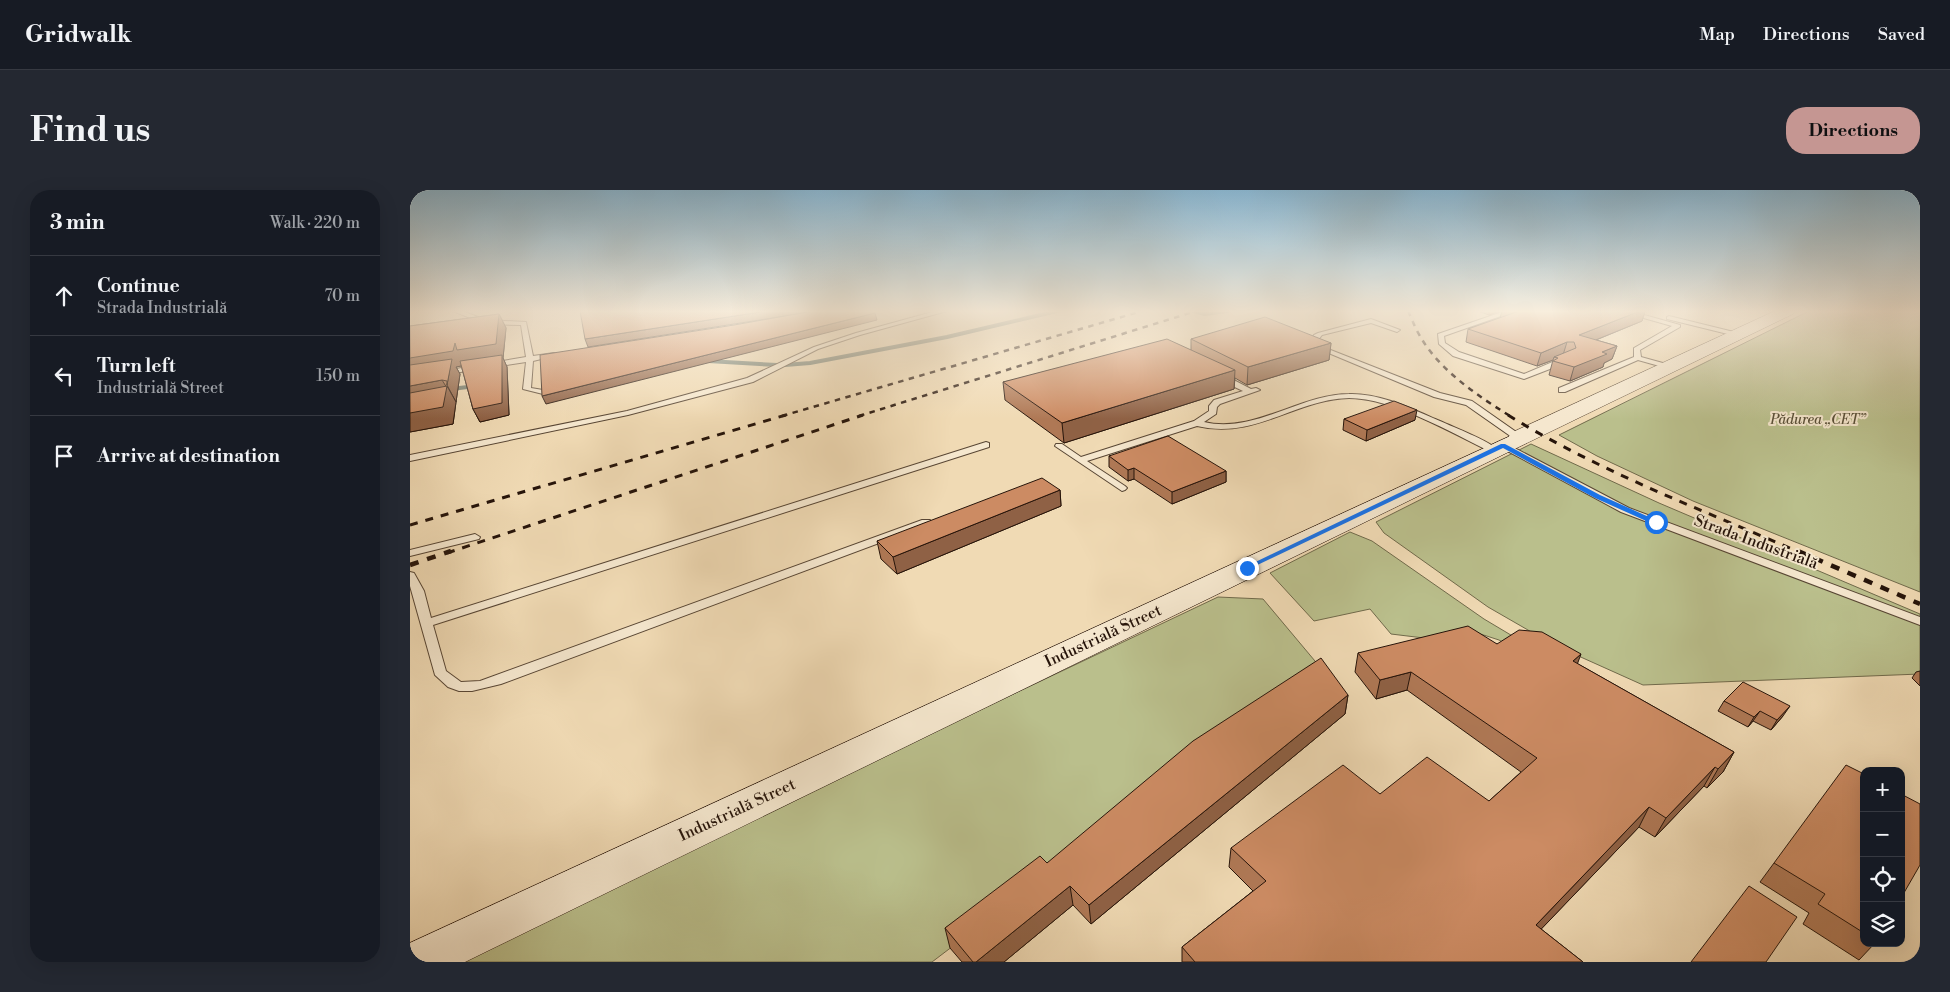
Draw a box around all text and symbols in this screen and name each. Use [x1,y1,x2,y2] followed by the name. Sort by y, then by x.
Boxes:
[25,20,132,50] text: Gridwalk
[1699,23,1735,46] text: Map
[1763,23,1850,46] text: Directions
[1878,23,1925,46] text: Saved
[1786,107,1920,154] button: Directions
[30,109,150,152] text: Find us
[50,210,105,236] text: 3 min
[270,213,360,233] text: Walk · 220 m
[97,274,180,298] text: Continue
[50,282,78,310] icon: ahead
[324,286,360,306] text: 70 m
[97,298,227,318] text: Strada Industrială
[97,354,176,378] text: Turn left
[50,362,78,390] icon: left
[316,366,360,386] text: 150 m
[97,378,224,398] text: Industrială Street
[1769,411,1867,429] park label: Pădurea „CET”
[50,442,78,470] icon: arrive
[97,444,280,468] text: Arrive at destination
[1691,510,1821,574] street label: Strada Industrială
[1645,511,1668,534] route start
[1236,557,1259,580] route end
[1041,600,1165,672] street label: Industrială Street
[1860,767,1905,947] map controls
[1860,767,1905,812] button: +
[675,774,799,846] street label: Industrială Street
[1860,812,1905,857] button: −
[1860,857,1905,902] button: locate
[1860,902,1905,947] button: layers

